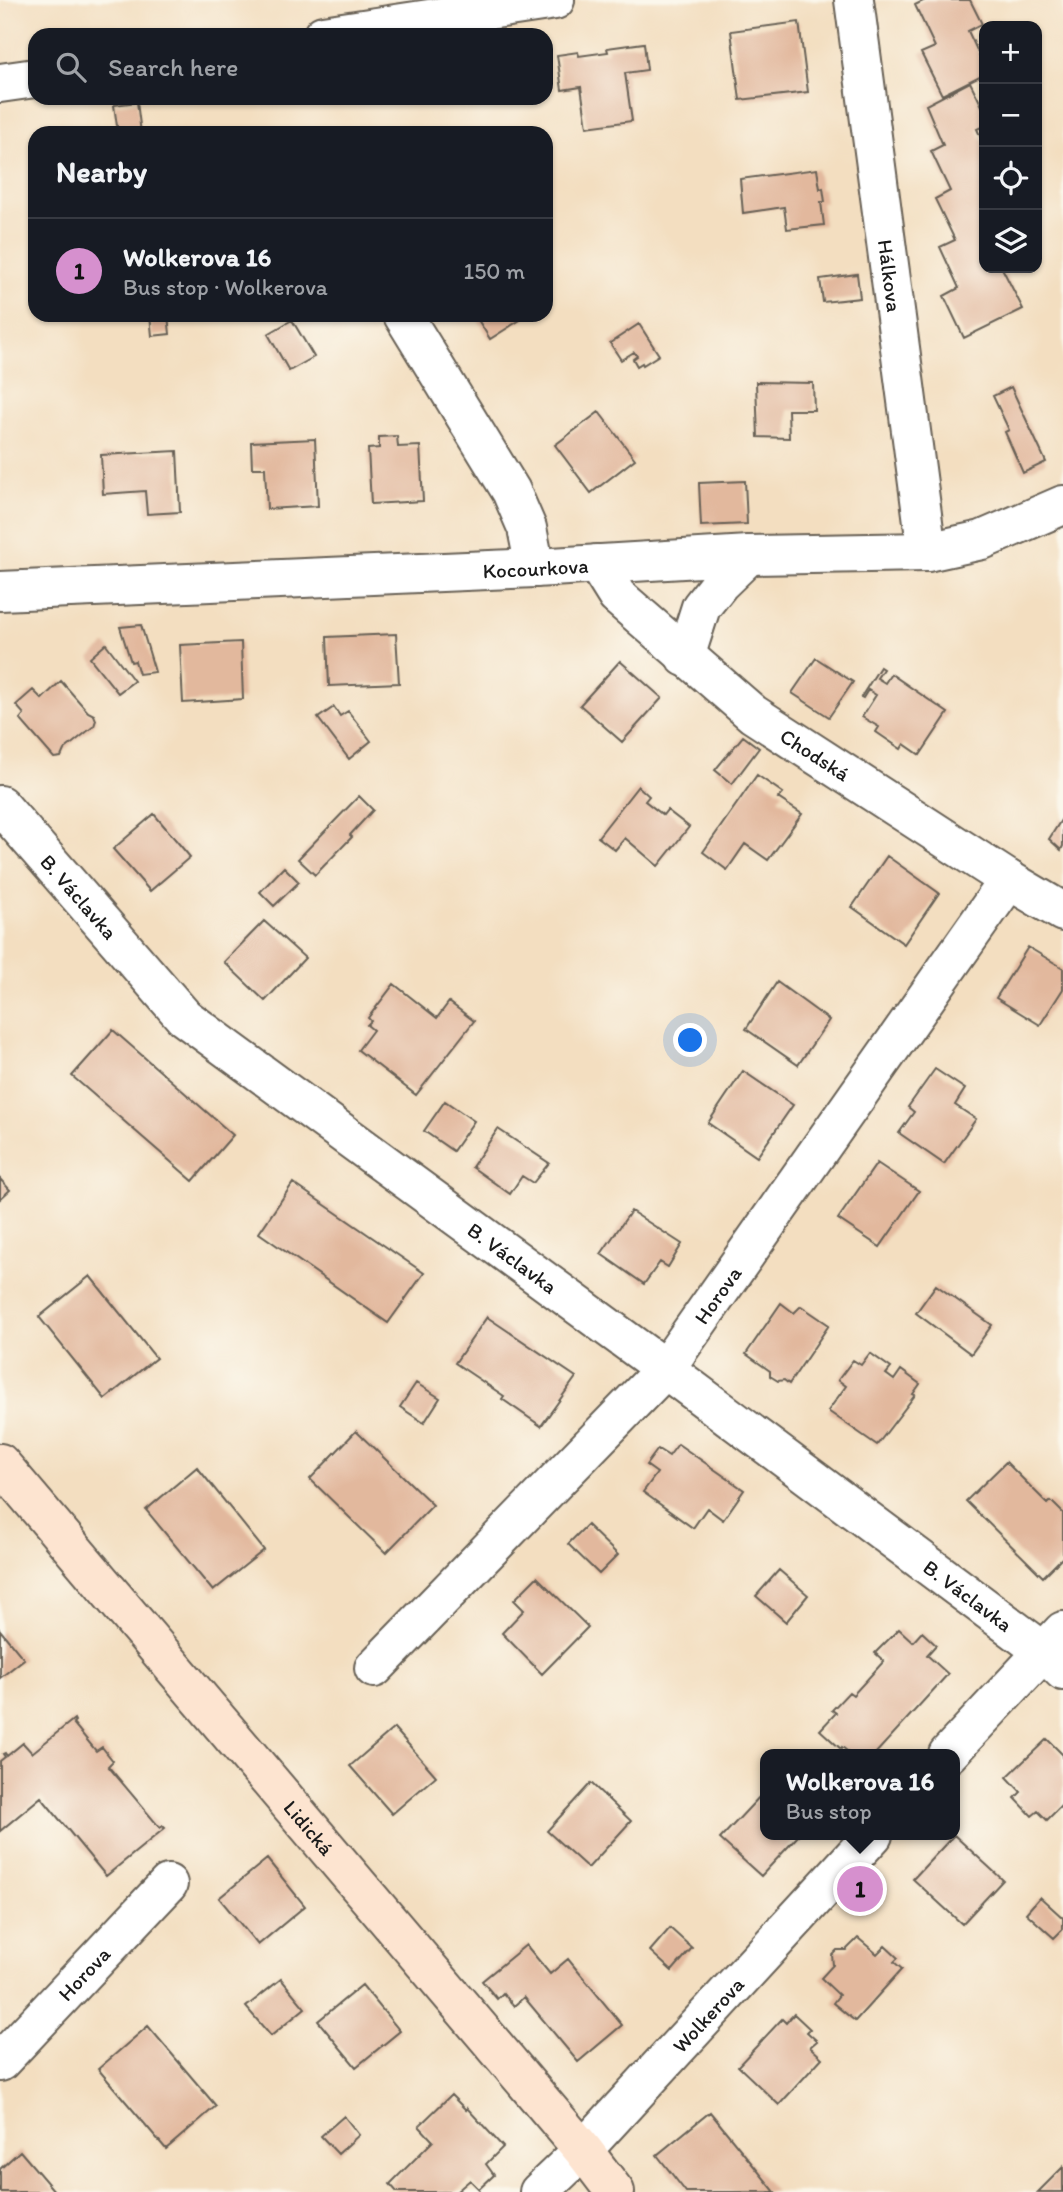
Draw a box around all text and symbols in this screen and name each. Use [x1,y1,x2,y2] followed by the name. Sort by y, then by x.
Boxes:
[979,21,1042,273] map controls
[979,21,1042,84] button: +
[28,28,553,105] search box
[52,48,90,86] icon: search
[108,51,238,83] text: Search here
[979,84,1042,147] button: −
[979,147,1042,210] button: locate
[56,153,147,190] text: Nearby
[979,210,1042,273] button: layers
[873,238,908,313] street label: Hálkova
[123,241,271,273] text: Wolkerova 16
[74,257,84,285] text: 1
[464,257,525,285] text: 150 m
[123,273,328,301] text: Bus stop · Wolkerova
[482,552,589,583] street label: Kocourkova
[776,723,855,786] street label: Chodská
[36,849,123,944] street label: B. Václavka
[673,1023,707,1057] your location
[463,1217,562,1298] street label: B. Václavka
[688,1261,746,1329] street label: Horova
[919,1554,1018,1636] street label: B. Václavka
[760,1749,960,1840] popup
[786,1765,934,1797] text: Wolkerova 16
[279,1795,340,1860] street label: Lidická
[786,1797,872,1825] text: Bus stop
[837,1863,883,1915] pin: 1
[52,1941,115,2005] street label: Horova
[667,1971,749,2058] street label: Wolkerova

